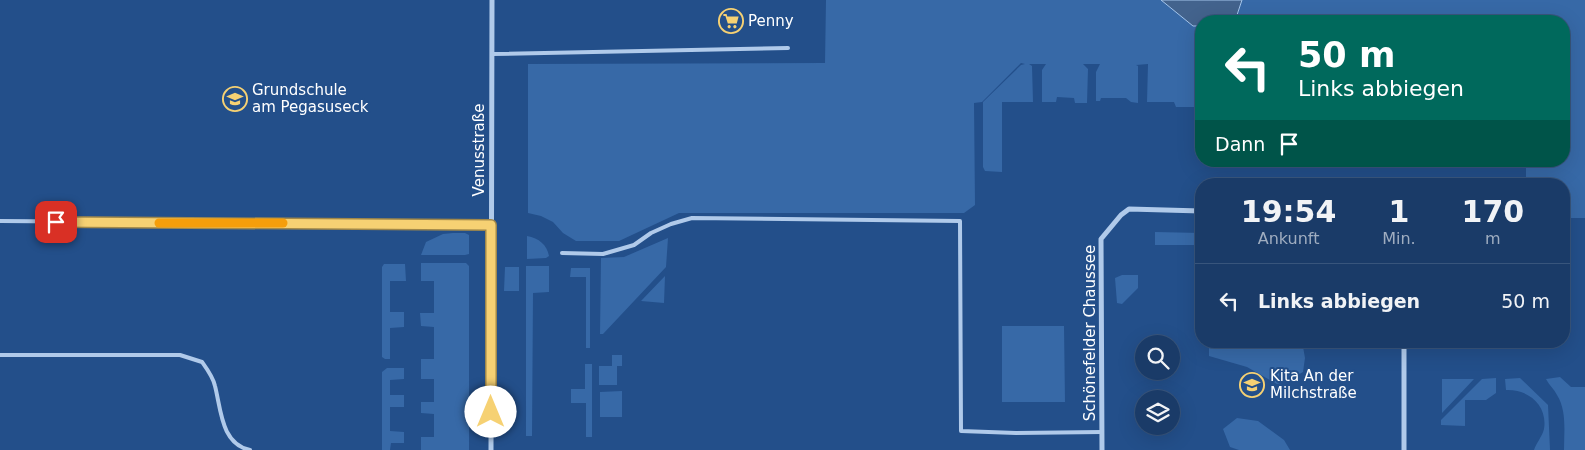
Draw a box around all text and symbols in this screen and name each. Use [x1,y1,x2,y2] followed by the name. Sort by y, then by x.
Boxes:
[718,8,744,34] supermarket icon: Penny
[748,12,794,30] place label: Penny
[1215,35,1280,100] icon: left
[1298,35,1395,75] text: 50 m
[1298,76,1464,101] text: Links abbiegen
[252,81,369,116] place label: Grundschule am Pegasuseck
[222,86,248,112] school or university icon: Grundschule am Pegasuseck
[470,104,488,196] street label: Venusstraße
[1275,130,1303,158] icon: arrive
[1215,133,1265,155] text: Dann
[1241,194,1336,229] text: 19:54
[1388,194,1409,229] text: 1
[1462,194,1524,229] text: 170
[35,201,77,243] pin
[42,208,70,236] icon: arrive
[1258,229,1319,248] text: Ankunft
[1382,229,1416,248] text: Min.
[1485,229,1501,248] text: m
[1081,245,1099,421] street label: Schönefelder Chaussee
[1215,287,1243,315] icon: left
[1258,290,1420,312] text: Links abbiegen
[1501,290,1550,312] text: 50 m
[1135,335,1180,435] map controls
[1135,335,1180,380] button: search
[1270,367,1357,402] place label: Kita An der Milchstraße
[1239,372,1265,398] school or university icon: Kita An der Milchstraße
[464,385,516,437] position arrow
[1135,390,1180,435] button: layers

